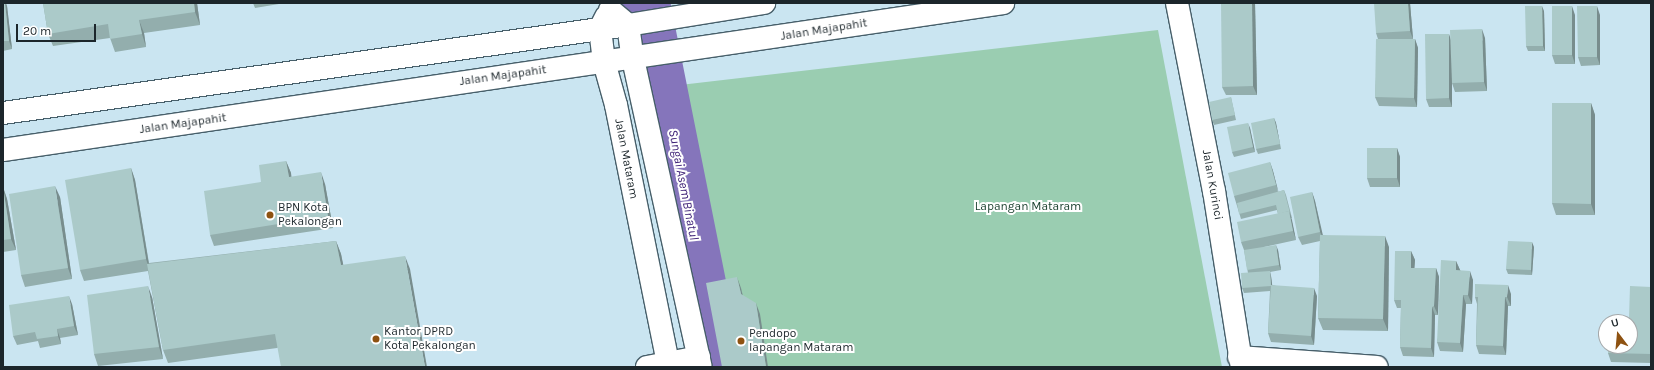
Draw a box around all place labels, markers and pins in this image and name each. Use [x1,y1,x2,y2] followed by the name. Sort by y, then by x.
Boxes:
[278,201,342,229] place label: BPN Kota Pekalongan
[265,210,275,220] marker: BPN Kota Pekalongan
[384,325,476,353] place label: Kantor DPRD Kota Pekalongan
[749,327,853,355] place label: Pendopo lapangan Mataram
[371,334,381,344] marker: Kantor DPRD Kota Pekalongan
[736,336,746,346] marker: Pendopo lapangan Mataram

